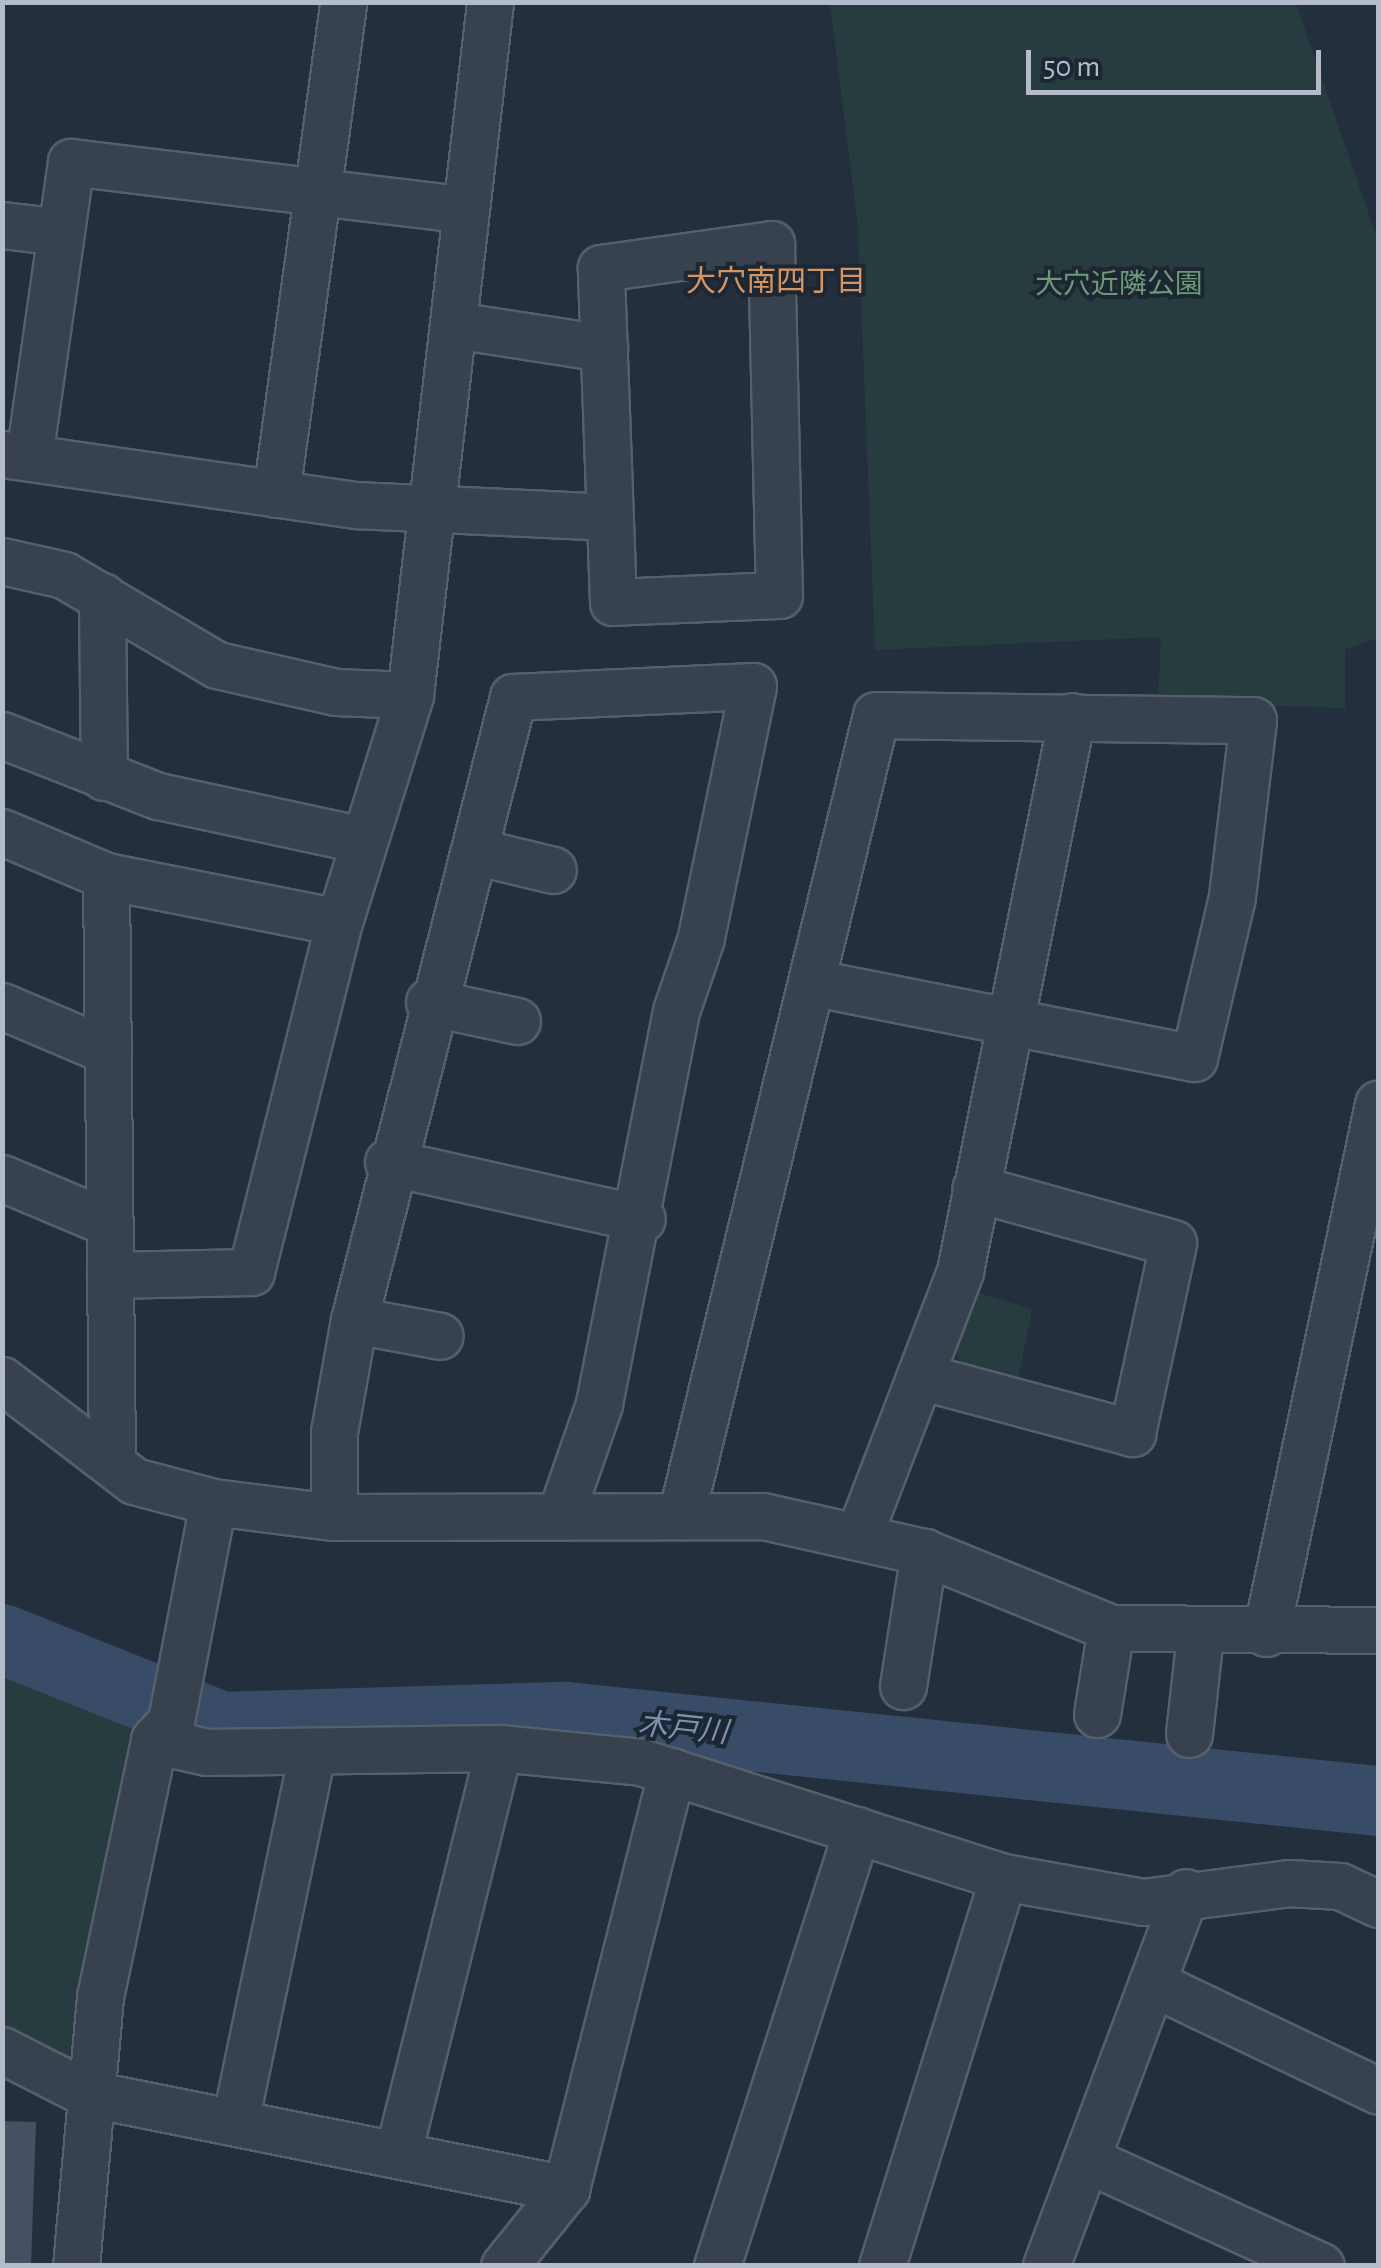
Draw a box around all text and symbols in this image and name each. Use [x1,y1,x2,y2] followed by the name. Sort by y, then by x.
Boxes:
[1031,30,1326,92] scale bar
[1043,52,1100,82] text: 50 m
[686,264,866,300] district label: 大穴南四丁目
[1035,268,1203,302] park label: 大穴近隣公園
[636,1706,730,1752] water label: 木戸川

